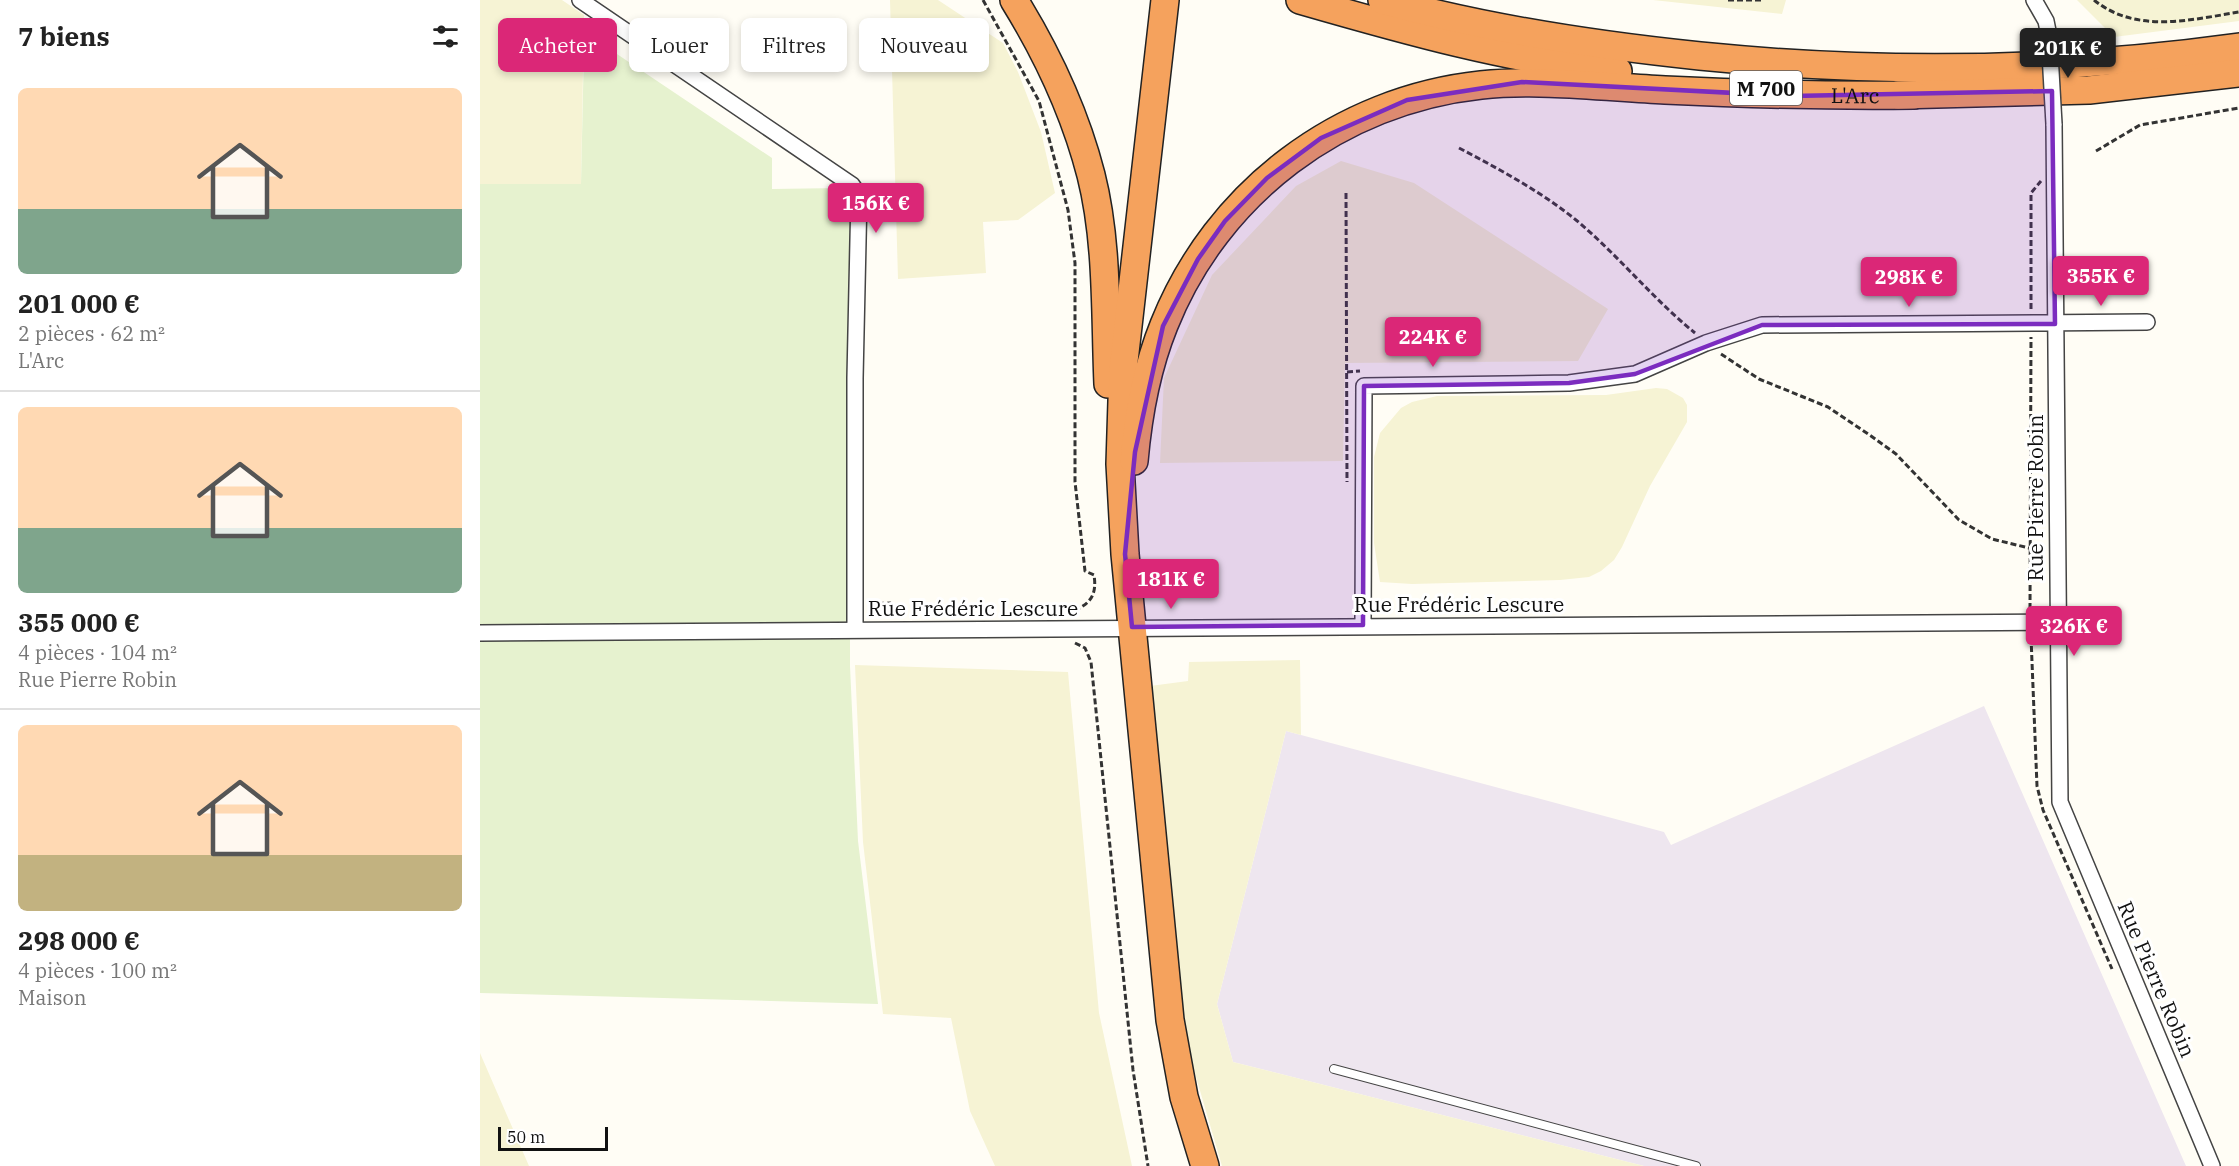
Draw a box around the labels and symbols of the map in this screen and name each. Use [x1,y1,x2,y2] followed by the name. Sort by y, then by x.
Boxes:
[2019,28,2117,79] pin: 201K €
[1730,71,1802,105] road number: M 700
[1831,81,1880,109] street label: L'Arc
[827,183,925,234] pin: 156K €
[2052,256,2150,307] pin: 355K €
[1860,257,1958,308] pin: 298K €
[1384,317,1482,368] pin: 224K €
[2021,414,2049,582] street label: Rue Pierre Robin
[1122,559,1220,610] pin: 181K €
[1354,590,1564,618] street label: Rue Frédéric Lescure
[868,594,1078,622] street label: Rue Frédéric Lescure
[2025,606,2123,657] pin: 326K €
[2111,897,2203,1061] street label: Rue Pierre Robin
[498,1124,608,1152] scale bar

